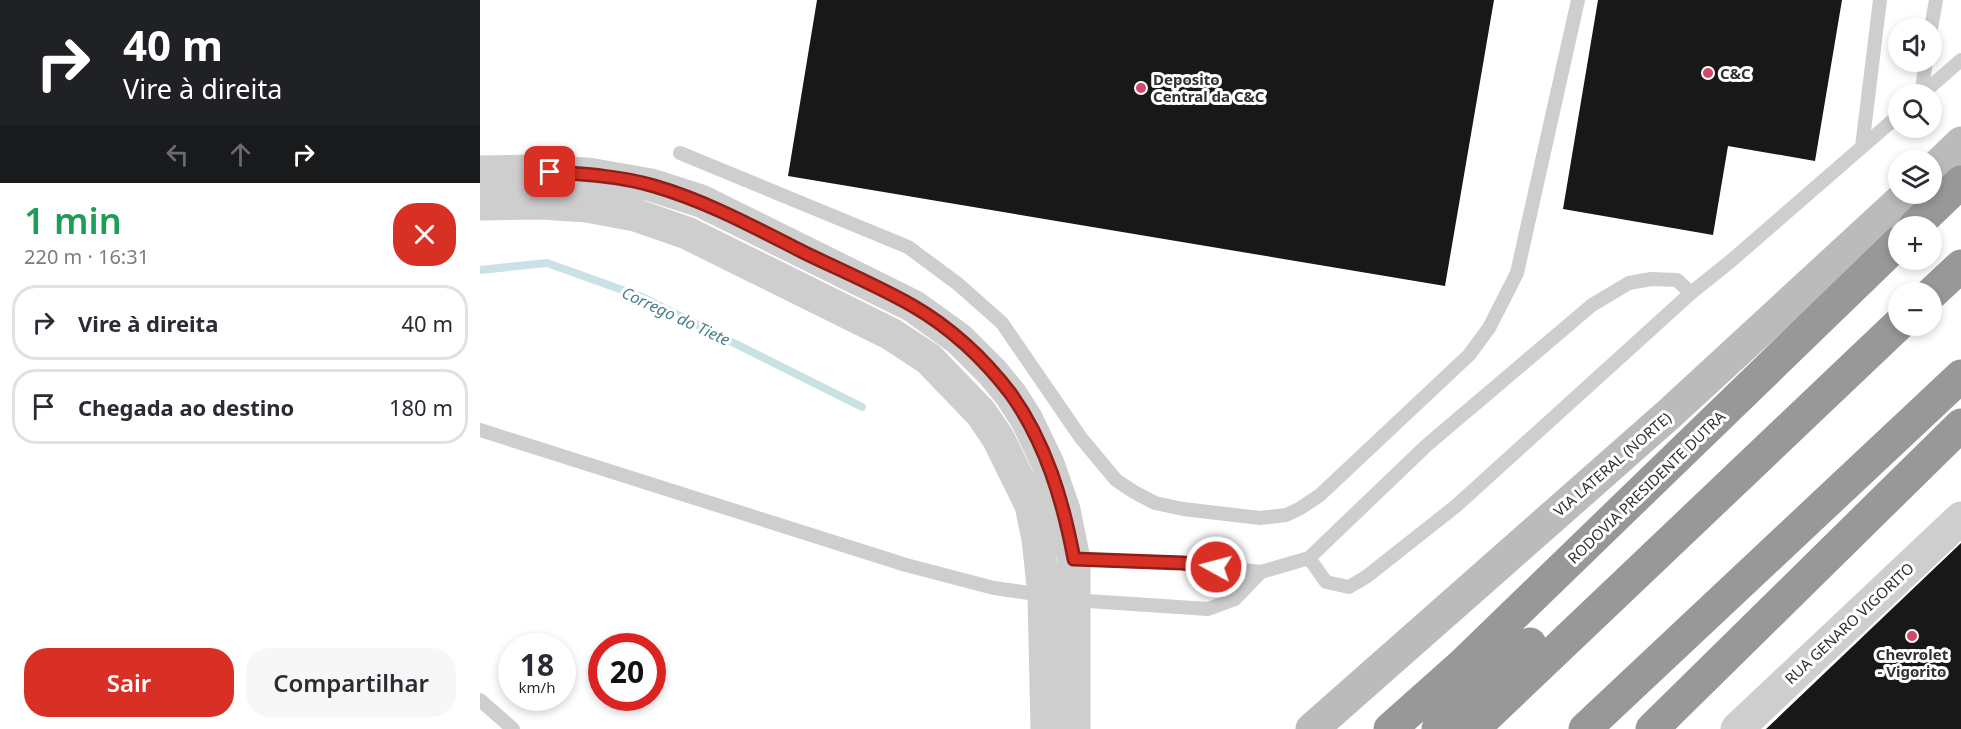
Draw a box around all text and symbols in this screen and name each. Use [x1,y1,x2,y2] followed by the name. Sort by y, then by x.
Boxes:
[123,16,223,73] text: 40 m
[1888,18,1942,336] map controls
[1888,18,1942,72] button: sound
[24,24,102,102] icon: right
[1720,63,1751,83] place label: C&C
[1701,66,1715,80] marker: C&C
[1153,69,1265,106] place label: Deposito Central da C&C
[123,70,282,107] text: Vire à direita
[1134,81,1148,95] marker: Deposito Central da C&C
[1888,84,1942,138] button: search
[161,138,194,171] icon: left
[224,138,257,171] icon: ahead
[287,138,320,171] icon: right
[524,146,575,197] pin
[1888,150,1942,204] button: layers
[533,155,566,188] icon: arrive
[24,196,122,245] text: 1 min
[393,203,456,266] button: close
[1888,216,1942,270] button: +
[24,243,149,270] text: 220 m · 16:31
[618,281,734,351] water label: Corrego do Tiete
[1888,282,1942,336] button: −
[27,306,60,339] icon: right
[78,308,218,338] text: Vire à direita
[402,308,453,338] text: 40 m
[27,390,60,423] icon: arrive
[78,392,294,422] text: Chegada ao destino
[389,392,453,422] text: 180 m
[1563,406,1729,568] street label: RODOVIA PRESIDENTE DUTRA
[1549,407,1675,521] street label: VIA LATERAL (NORTE)
[1184,535,1248,599] position arrow
[1780,558,1918,688] street label: RUA GENARO VIGORITO
[1905,629,1919,643] marker: Chevrolet - Vigorito
[588,633,666,711] speed limit sign: 20
[520,644,554,685] text: 18
[1876,644,1949,681] place label: Chevrolet - Vigorito
[24,648,234,717] button: Sair
[246,648,456,717] button: Compartilhar
[519,677,555,697] text: km/h

